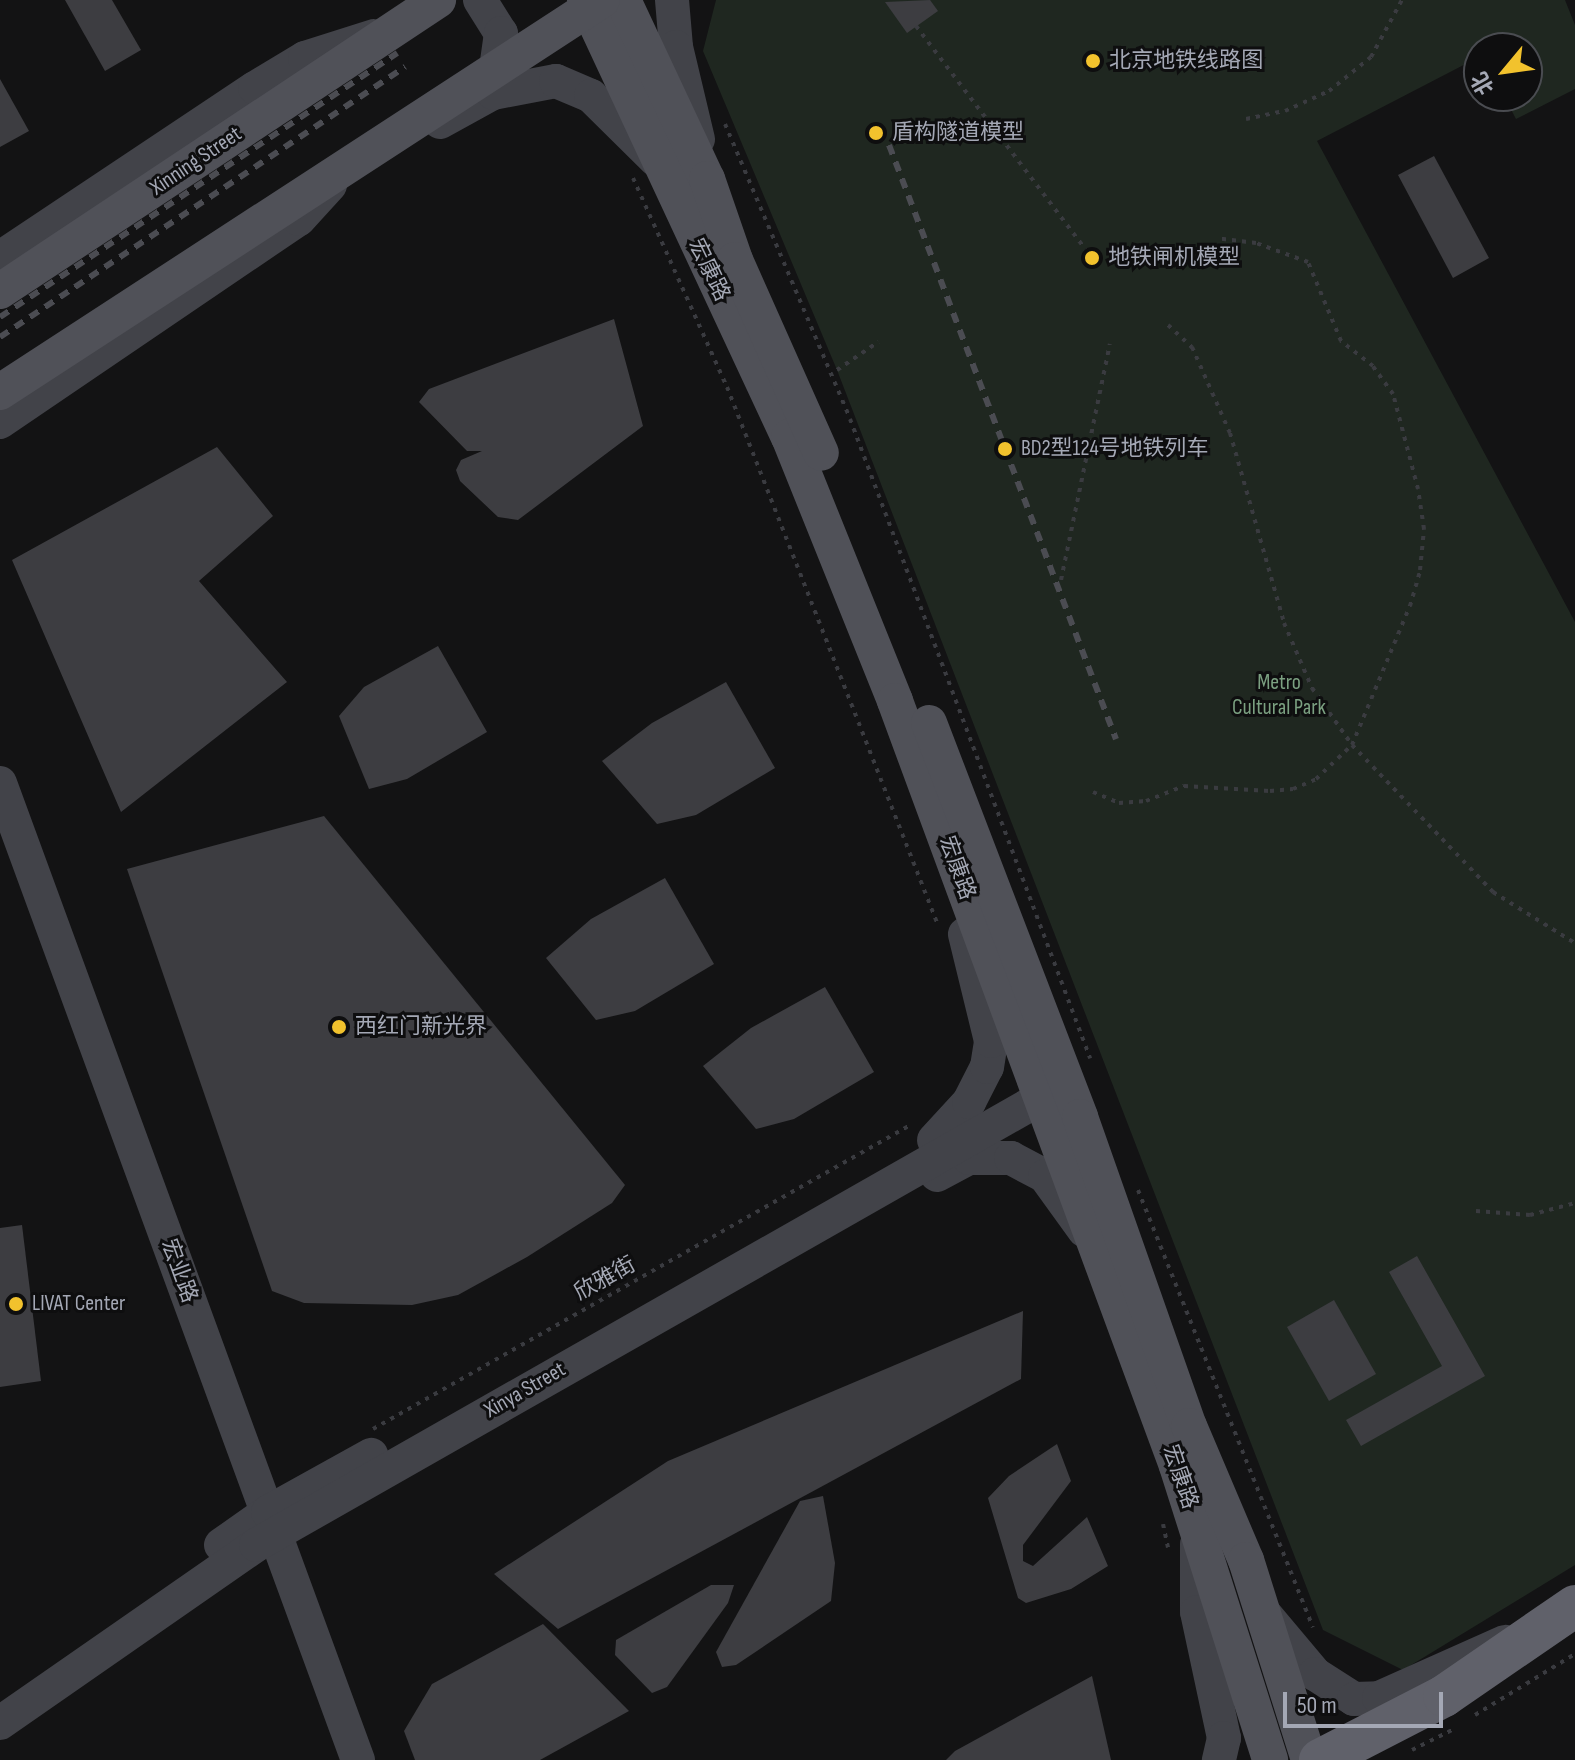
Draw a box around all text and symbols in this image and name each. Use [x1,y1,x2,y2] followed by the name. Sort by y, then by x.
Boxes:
[1463,32,1543,112] north arrow
[1109,48,1263,74] place label: 北京地铁线路图
[1084,52,1102,70] marker: 北京地铁线路图
[1466,67,1500,99] text: 北
[892,120,1024,146] place label: 盾构隧道模型
[145,121,247,201] street label: Xinning Street
[867,124,885,142] marker: 盾构隧道模型
[683,235,735,305] street label: 宏康路
[1108,245,1240,271] place label: 地铁闸机模型
[1083,249,1101,267] marker: 地铁闸机模型
[1021,436,1209,462] place label: BD2型124号地铁列车
[996,440,1014,458] marker: BD2型124号地铁列车
[1232,669,1326,720] park label: Metro Cultural Park
[933,832,981,904] street label: 宏康路
[355,1014,487,1040] place label: 西红门新光界
[330,1018,348,1036] marker: 西红门新光界
[155,1235,203,1307] street label: 宏业路
[570,1251,640,1307] street label: 欣雅街
[32,1291,125,1317] place label: LIVAT Center
[7,1295,25,1313] marker: LIVAT Center
[480,1356,570,1424] street label: Xinya Street
[1157,1442,1203,1512] street label: 宏康路
[1287,1676,1447,1726] scale bar
[1297,1691,1337,1720] text: 50 m

